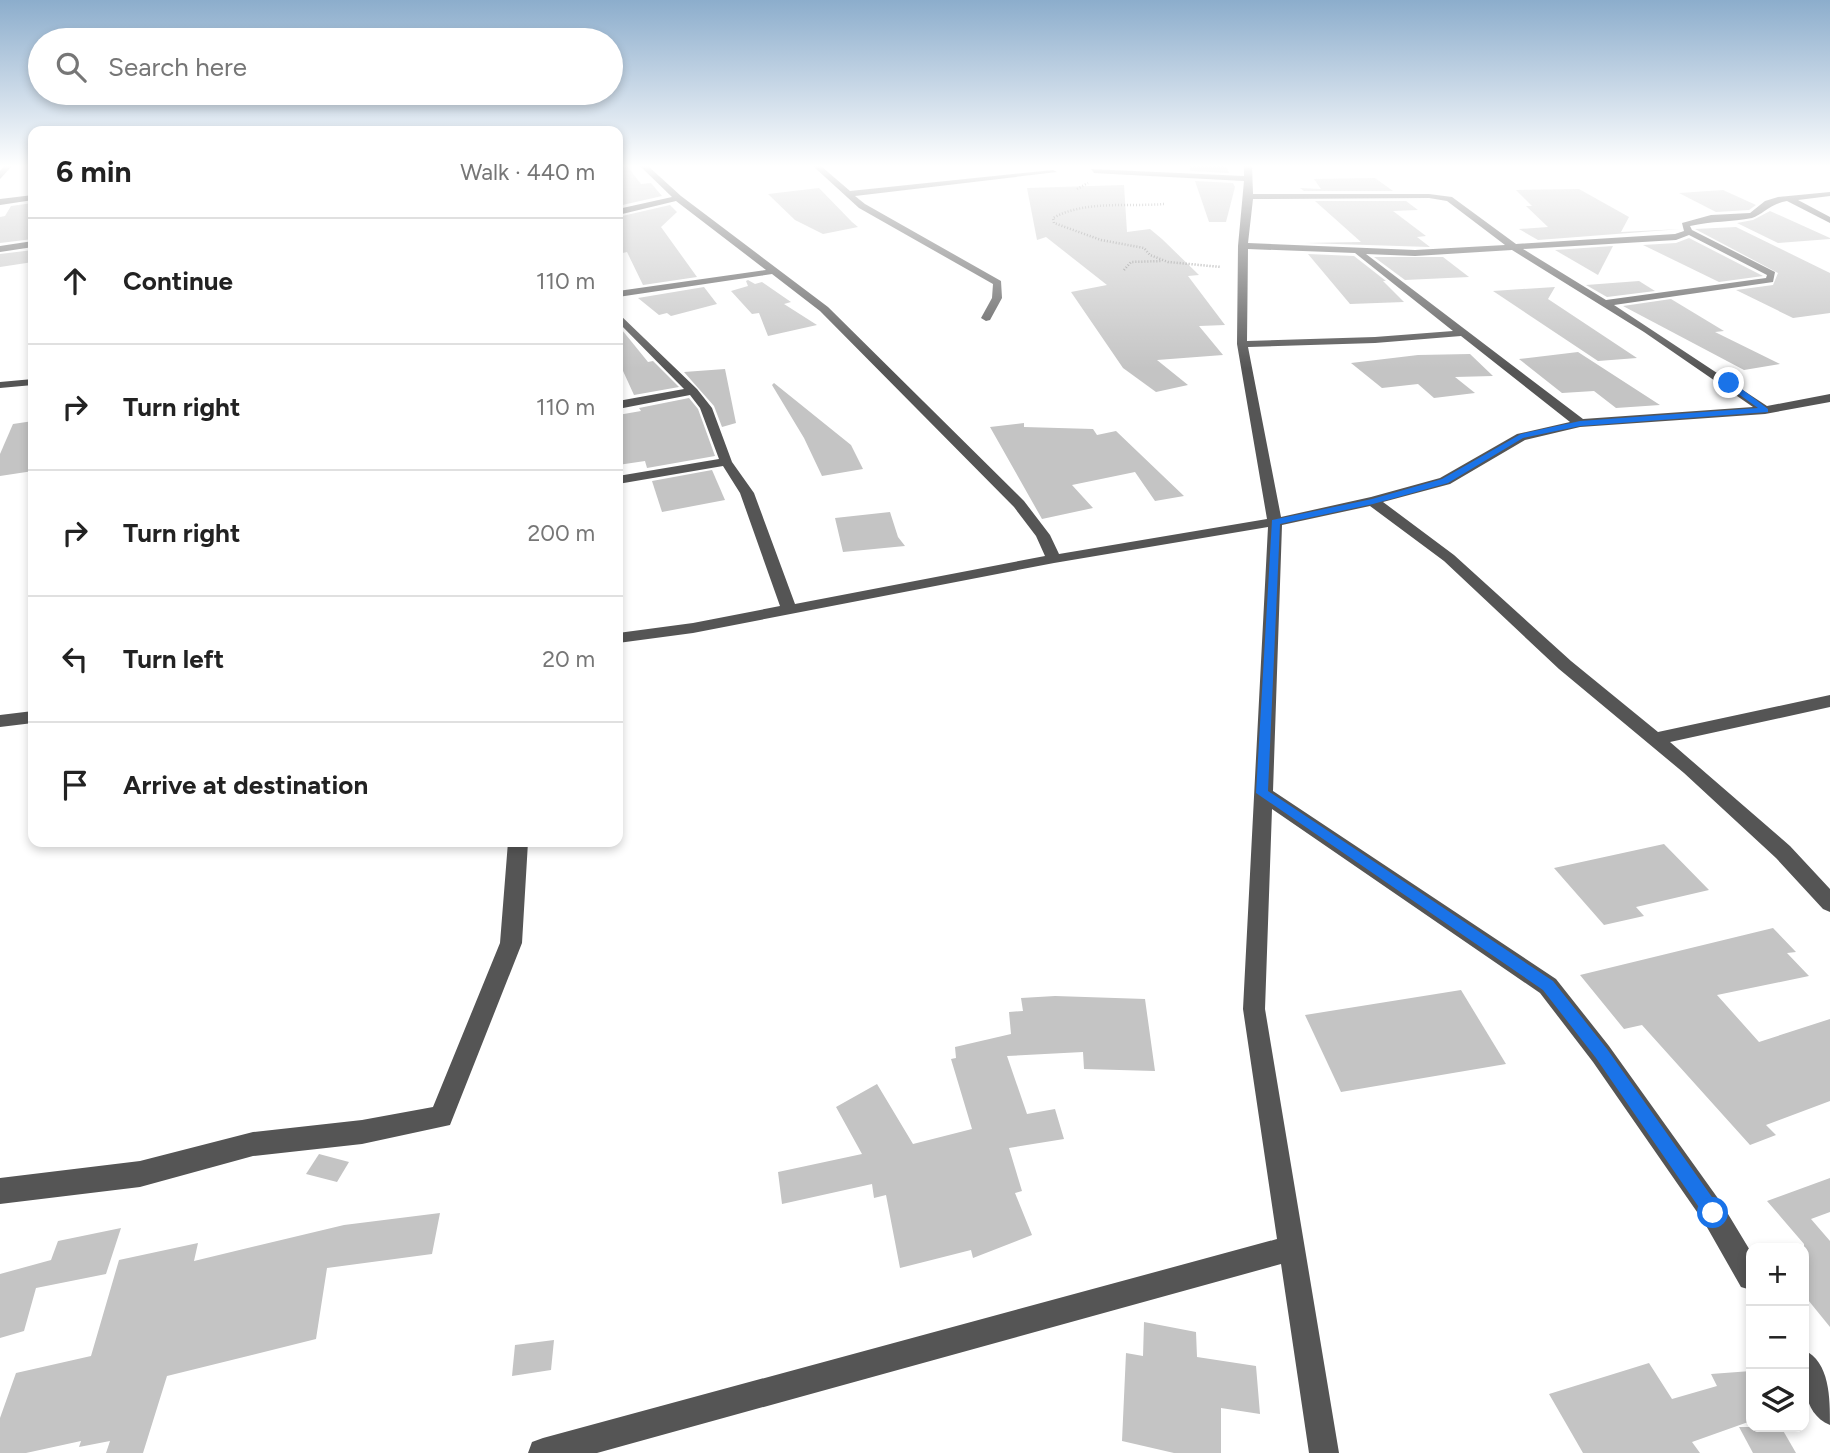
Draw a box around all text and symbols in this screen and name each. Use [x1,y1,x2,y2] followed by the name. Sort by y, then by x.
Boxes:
[28,28,623,105] search box
[52,48,90,86] icon: search
[108,51,247,83] text: Search here
[56,153,132,190] text: 6 min
[460,158,595,186] text: Walk · 440 m
[56,262,94,300] icon: ahead
[123,265,233,297] text: Continue
[536,267,595,295] text: 110 m
[1713,367,1744,398] route end
[56,388,94,426] icon: right
[123,391,240,423] text: Turn right
[536,393,595,421] text: 110 m
[56,514,94,552] icon: right
[123,517,240,549] text: Turn right
[527,519,595,547] text: 200 m
[56,640,94,678] icon: left
[123,643,224,675] text: Turn left
[542,645,595,673] text: 20 m
[56,766,94,804] icon: arrive
[123,769,368,801] text: Arrive at destination
[1697,1197,1728,1228] route start
[1746,1243,1809,1432] map controls
[1746,1243,1809,1306] button: +
[1746,1306,1809,1369] button: −
[1746,1369,1809,1432] button: layers

